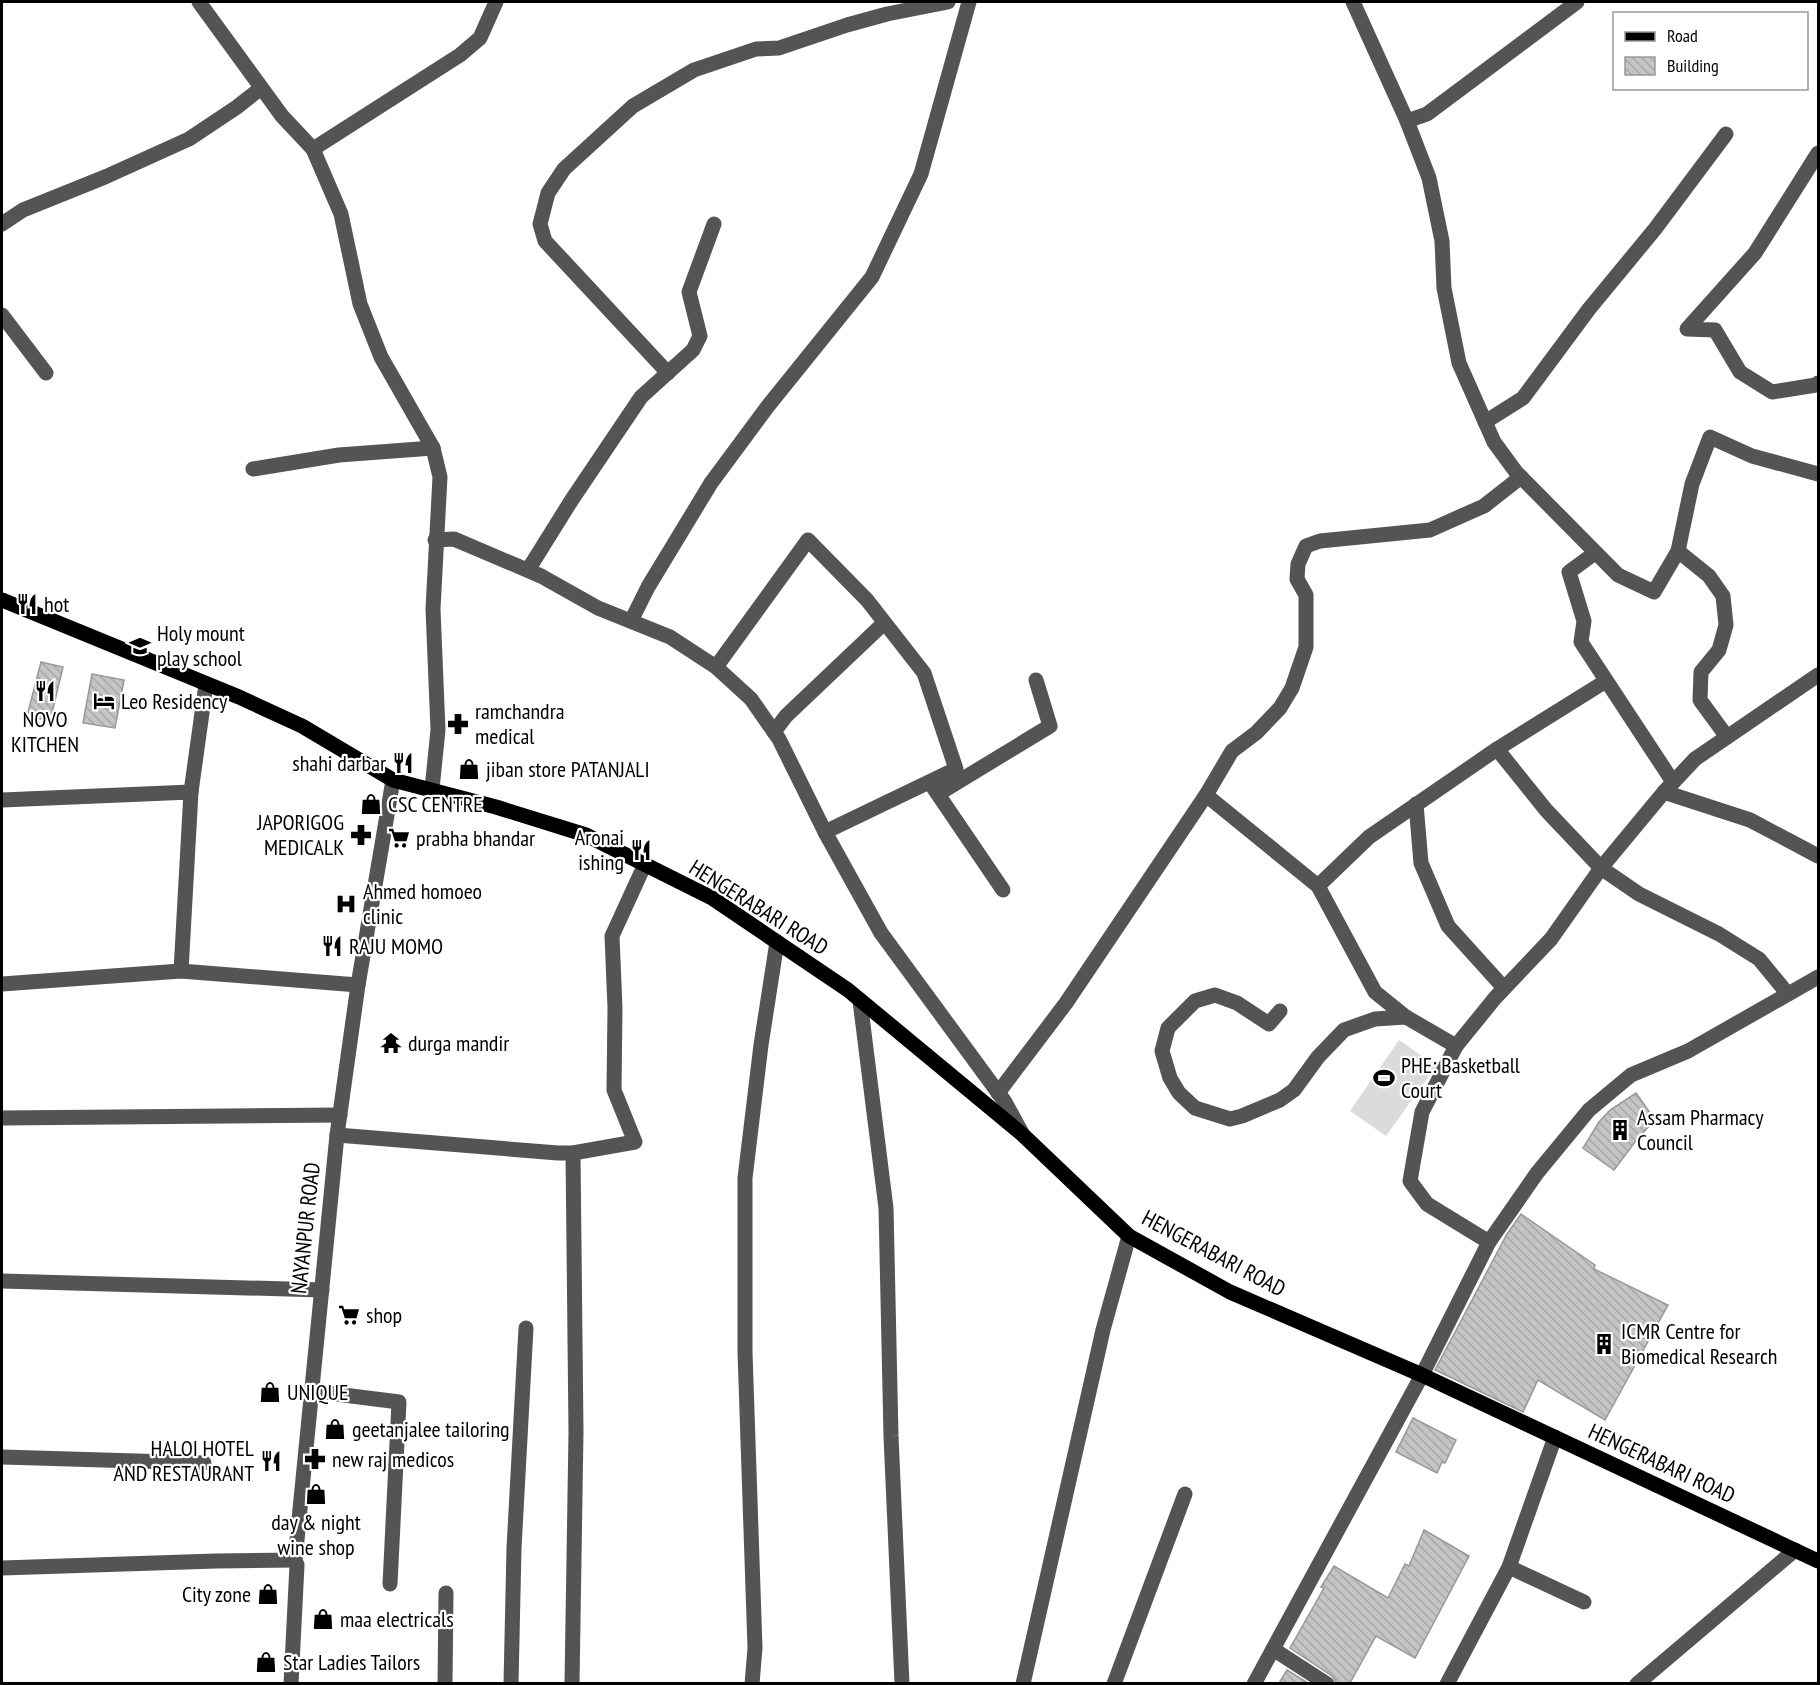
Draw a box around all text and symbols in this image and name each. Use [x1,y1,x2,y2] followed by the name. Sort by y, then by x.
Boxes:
[1613,12,1808,90] legend
[1667,24,1698,47] text: Road
[1667,54,1719,77] text: Building
[44,590,69,618] place label: hot
[15,592,39,616] restaurant icon: hot
[157,619,245,672] place label: Holy mount play school
[128,634,152,658] school or university icon: Holy mount play school
[33,679,57,703] restaurant icon: NOVO KITCHEN
[121,687,228,715] place label: Leo Residency
[92,689,116,713] hotel icon: Leo Residency
[475,697,564,750] place label: ramchandra medical
[11,705,79,758] place label: NOVO KITCHEN
[446,712,470,736] pharmacy icon: ramchandra medical
[292,749,386,777] place label: shahi darbar
[391,751,415,775] restaurant icon: shahi darbar
[486,755,650,783] place label: jiban store PATANJALI
[457,757,481,781] shop icon: jiban store PATANJALI
[388,790,483,818] place label: CSC CENTRE
[359,792,383,816] shop icon: CSC CENTRE
[256,808,344,861] place label: JAPORIGOG MEDICALK
[349,823,373,847] pharmacy icon: JAPORIGOG MEDICALK
[575,823,624,876] place label: Aronai ishing
[416,824,535,852] place label: prabha bhandar
[387,826,411,850] supermarket icon: prabha bhandar
[629,838,653,862] restaurant icon: Aronai ishing
[684,853,834,961] street label: HENGERABARI ROAD
[363,877,482,930] place label: Ahmed homoeo clinic
[334,892,358,916] hospital icon: Ahmed homoeo clinic
[349,932,443,960] place label: RAJU MOMO
[320,934,344,958] restaurant icon: RAJU MOMO
[408,1029,509,1057] place label: durga mandir
[379,1031,403,1055] temple icon: durga mandir
[1401,1051,1521,1104] place label: PHE: Basketball Court
[1372,1066,1396,1090] sports icon: PHE: Basketball Court
[1637,1103,1764,1156] place label: Assam Pharmacy Council
[1608,1118,1632,1142] building icon: Assam Pharmacy Council
[284,1161,326,1295] street label: NAYANPUR ROAD
[1137,1203,1291,1303] street label: HENGERABARI ROAD
[366,1301,402,1329] place label: shop
[337,1303,361,1327] supermarket icon: shop
[1621,1317,1777,1370] place label: ICMR Centre for Biomedical Research
[1592,1332,1616,1356] building icon: ICMR Centre for Biomedical Research
[287,1378,348,1406] place label: UNIQUE
[258,1380,282,1404] shop icon: UNIQUE
[352,1415,510,1443] place label: geetanjalee tailoring
[323,1417,347,1441] shop icon: geetanjalee tailoring
[1584,1417,1740,1509] street label: HENGERABARI ROAD
[114,1434,254,1487] place label: HALOI HOTEL AND RESTAURANT
[332,1445,454,1473] place label: new raj medicos
[303,1447,327,1471] pharmacy icon: new raj medicos
[259,1449,283,1473] restaurant icon: HALOI HOTEL AND RESTAURANT
[304,1482,328,1506] shop icon: day & night wine shop
[271,1508,361,1561] place label: day & night wine shop
[182,1580,251,1608] place label: City zone
[256,1582,280,1606] shop icon: City zone
[340,1605,454,1633] place label: maa electricals
[311,1607,335,1631] shop icon: maa electricals
[283,1648,420,1676] place label: Star Ladies Tailors
[254,1650,278,1674] shop icon: Star Ladies Tailors

